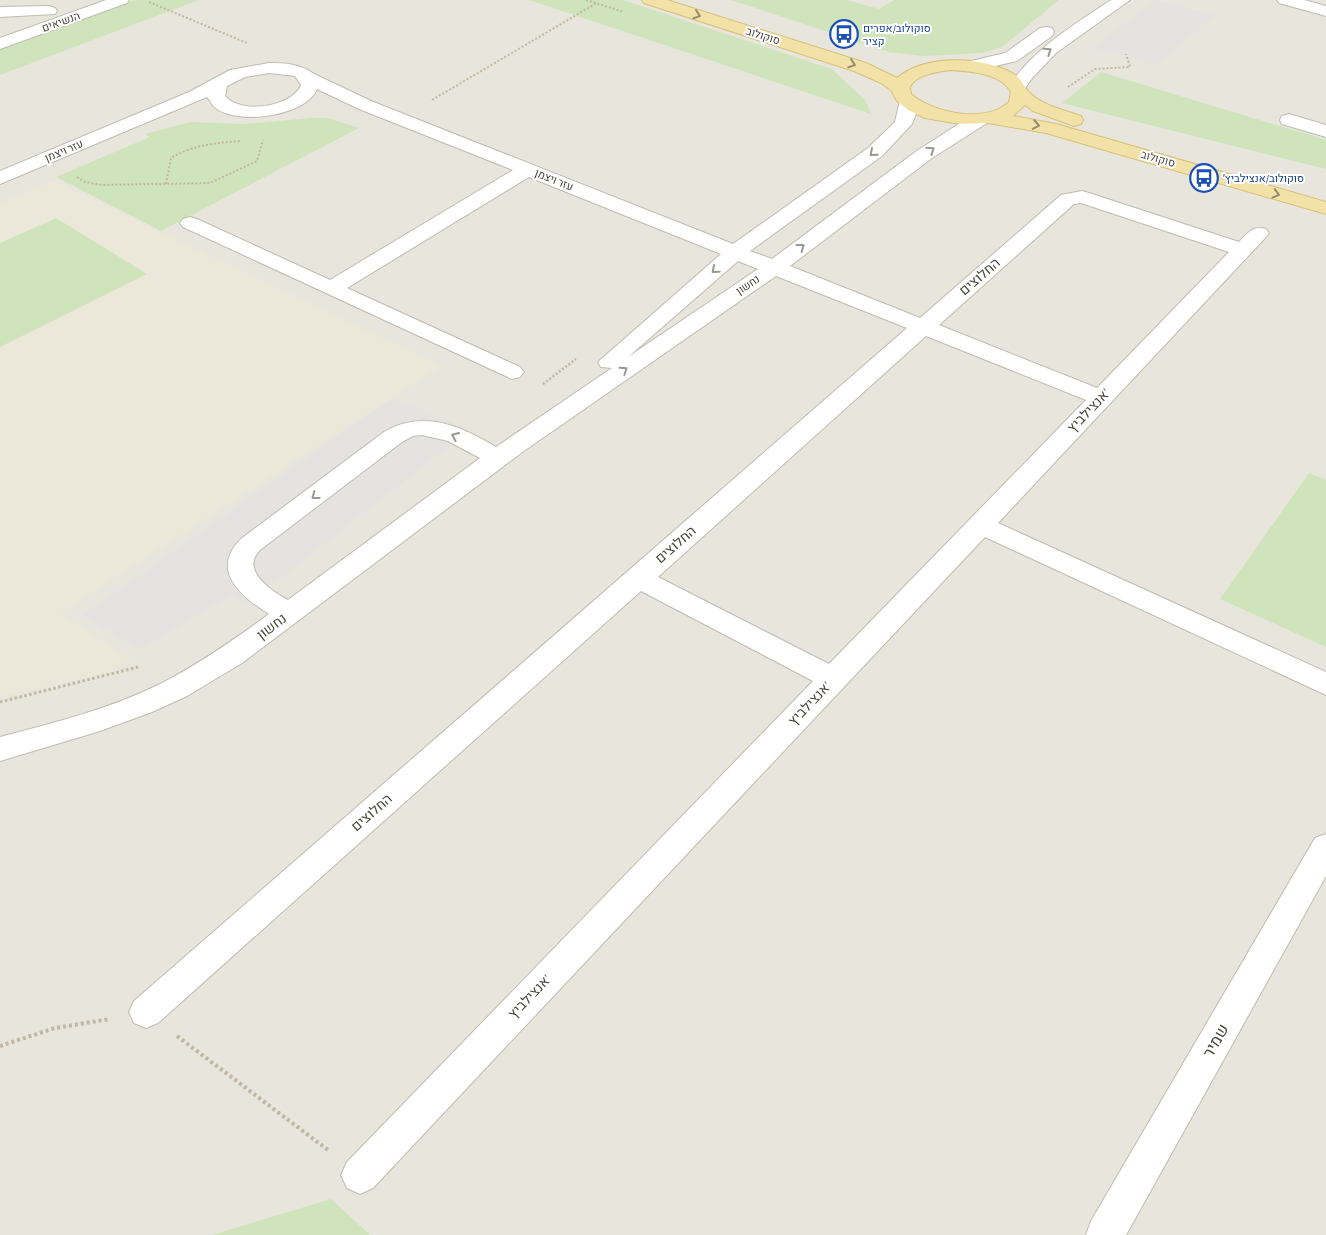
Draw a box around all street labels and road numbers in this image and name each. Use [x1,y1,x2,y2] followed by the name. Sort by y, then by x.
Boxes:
[40,10,82,34] street label: הנשיאים
[745,25,781,47] street label: סוקולוב
[43,138,85,164] street label: עזר ויצמן
[1140,149,1176,169] street label: סוקולוב
[533,167,575,193] street label: עזר ויצמן
[957,256,1003,298] street label: החלוצים
[734,273,762,297] street label: נחשון
[1065,387,1113,435] street label: אנצילביץ'
[653,524,699,566] street label: החלוצים
[255,612,289,642] street label: נחשון
[786,680,834,728] street label: אנצילביץ'
[349,792,395,834] street label: החלוצים
[506,973,554,1021] street label: אנצילביץ'
[1200,1022,1232,1060] street label: שמיר

